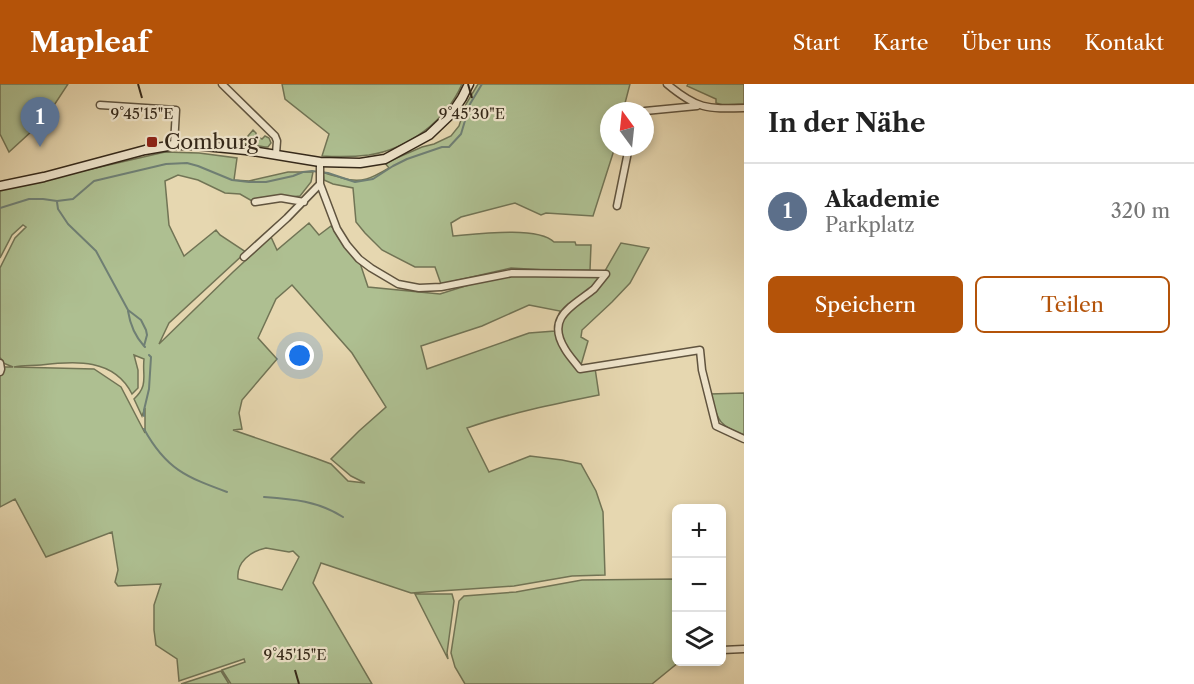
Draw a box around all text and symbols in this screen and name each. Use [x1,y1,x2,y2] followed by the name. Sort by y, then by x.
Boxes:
[30,25,149,59] text: Mapleaf
[793,30,840,55] text: Start
[873,30,929,55] text: Karte
[962,30,1051,55] text: Über uns
[1084,30,1164,55] text: Kontakt
[20,98,60,147] pin: 1
[600,102,654,156] north arrow
[110,104,174,123] text: 9°45'15"E
[439,104,505,123] text: 9°45'30"E
[768,107,925,139] text: In der Nähe
[164,129,259,154] place label: Comburg
[145,135,159,149] marker: Comburg
[825,186,940,213] text: Akademie
[783,199,792,223] text: 1
[1111,199,1170,223] text: 320 m
[825,213,915,237] text: Parkplatz
[768,276,963,333] button: Speichern
[975,276,1170,333] button: Teilen
[285,341,314,370] your location
[672,504,726,666] map controls
[672,504,726,558] button: +
[672,558,726,612] button: −
[672,612,726,666] button: layers
[263,645,327,664] text: 9°45'15"E

